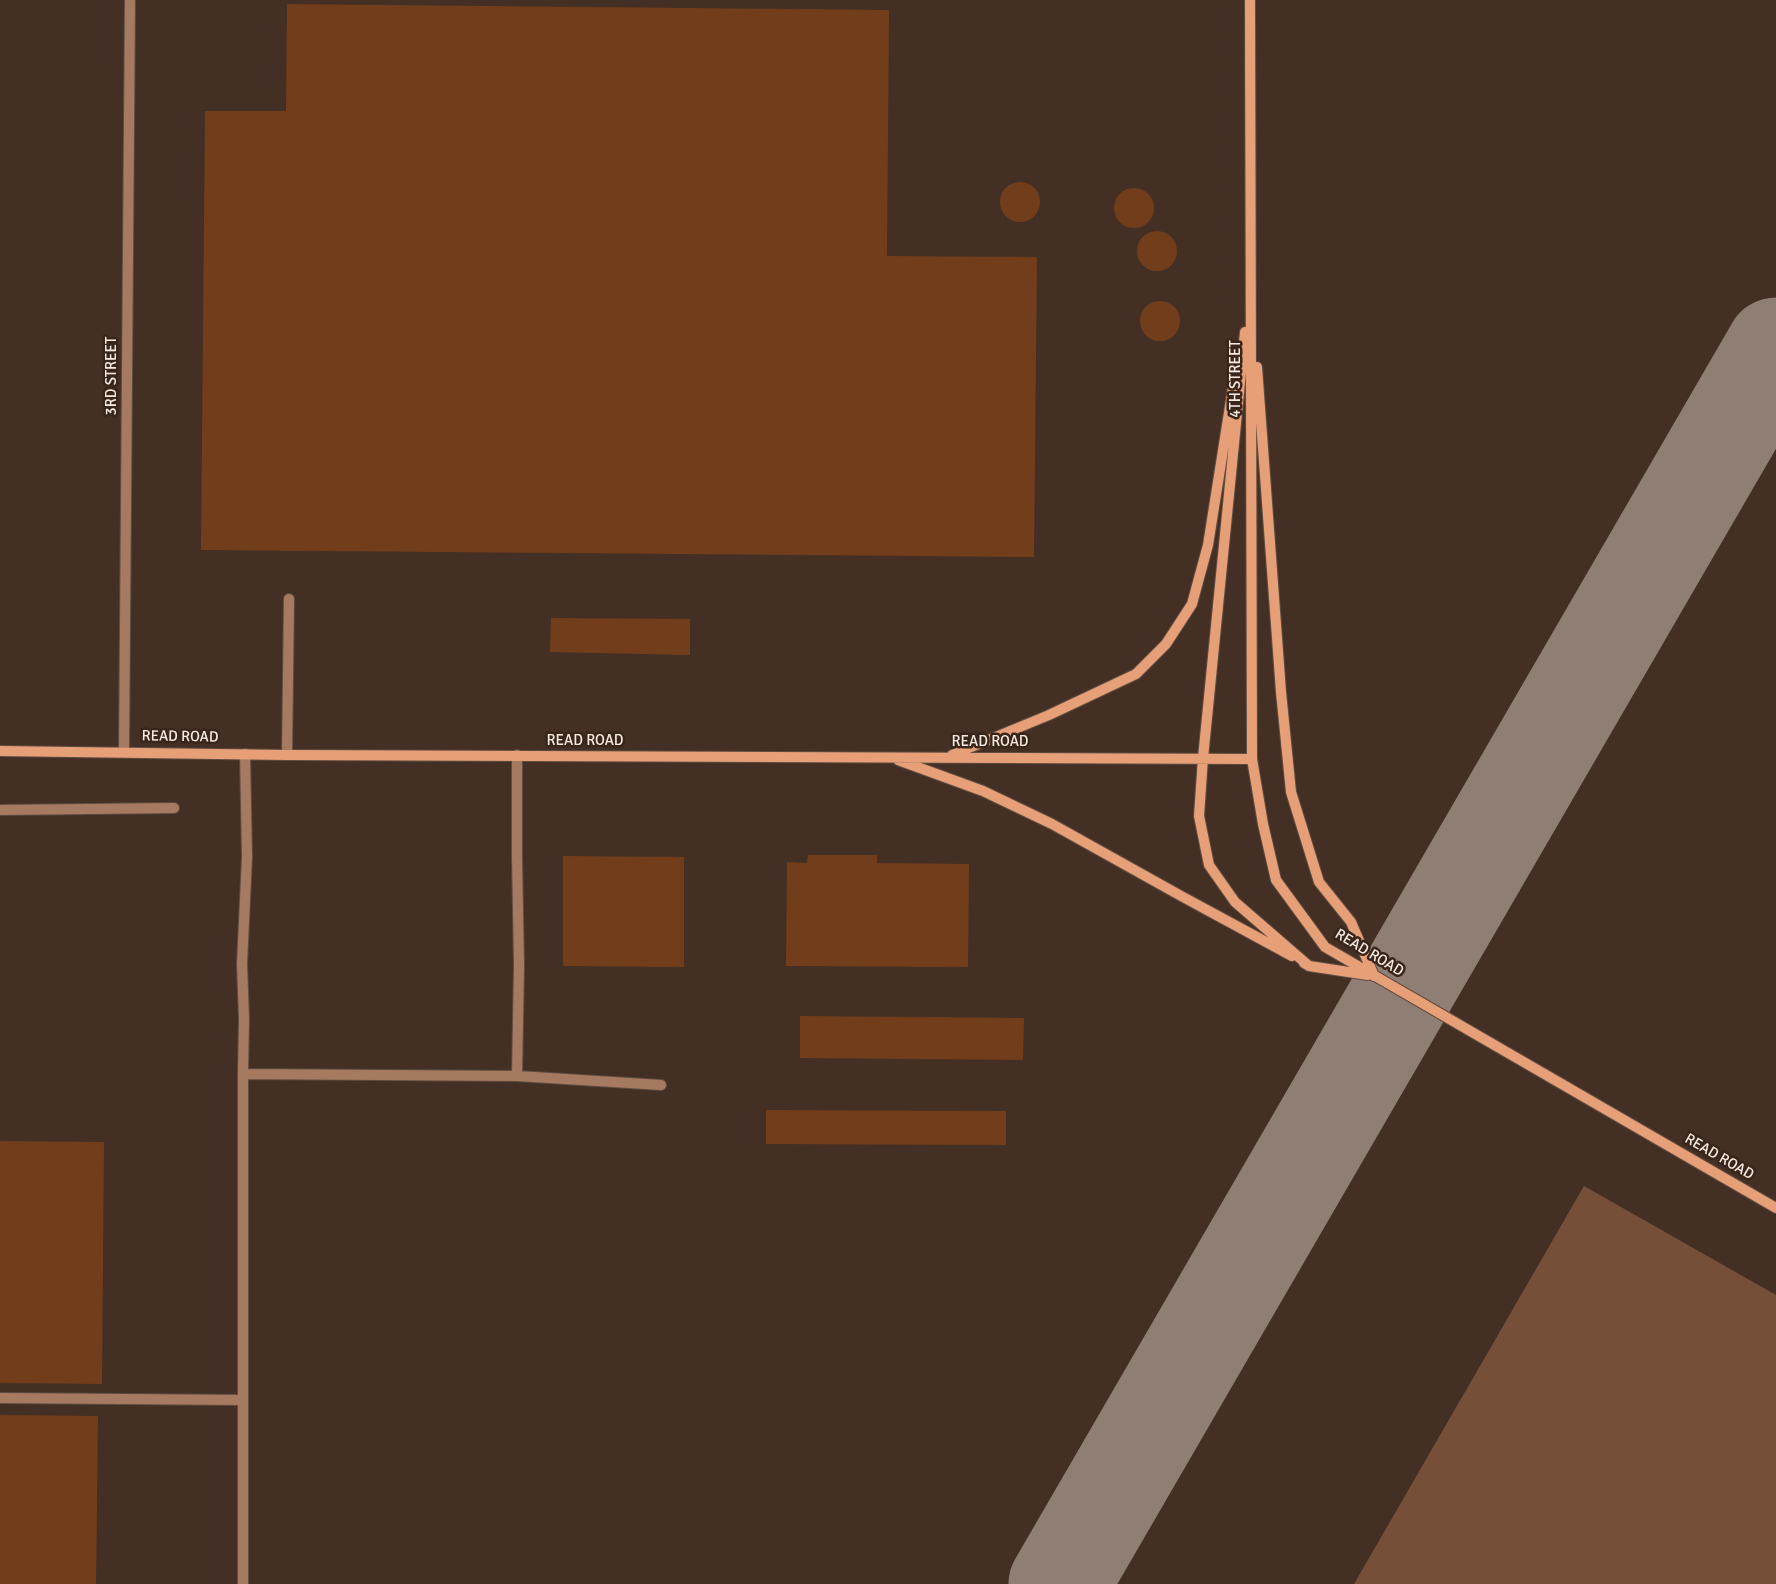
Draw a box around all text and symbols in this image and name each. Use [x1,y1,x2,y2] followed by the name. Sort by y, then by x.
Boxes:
[103,337,121,415] street label: 3RD STREET
[1227,340,1245,418] street label: 4TH STREET
[141,727,219,747] street label: READ ROAD
[546,732,624,750] street label: READ ROAD
[951,733,1029,751] street label: READ ROAD
[1331,925,1407,981] street label: READ ROAD
[1681,1130,1757,1184] street label: READ ROAD

